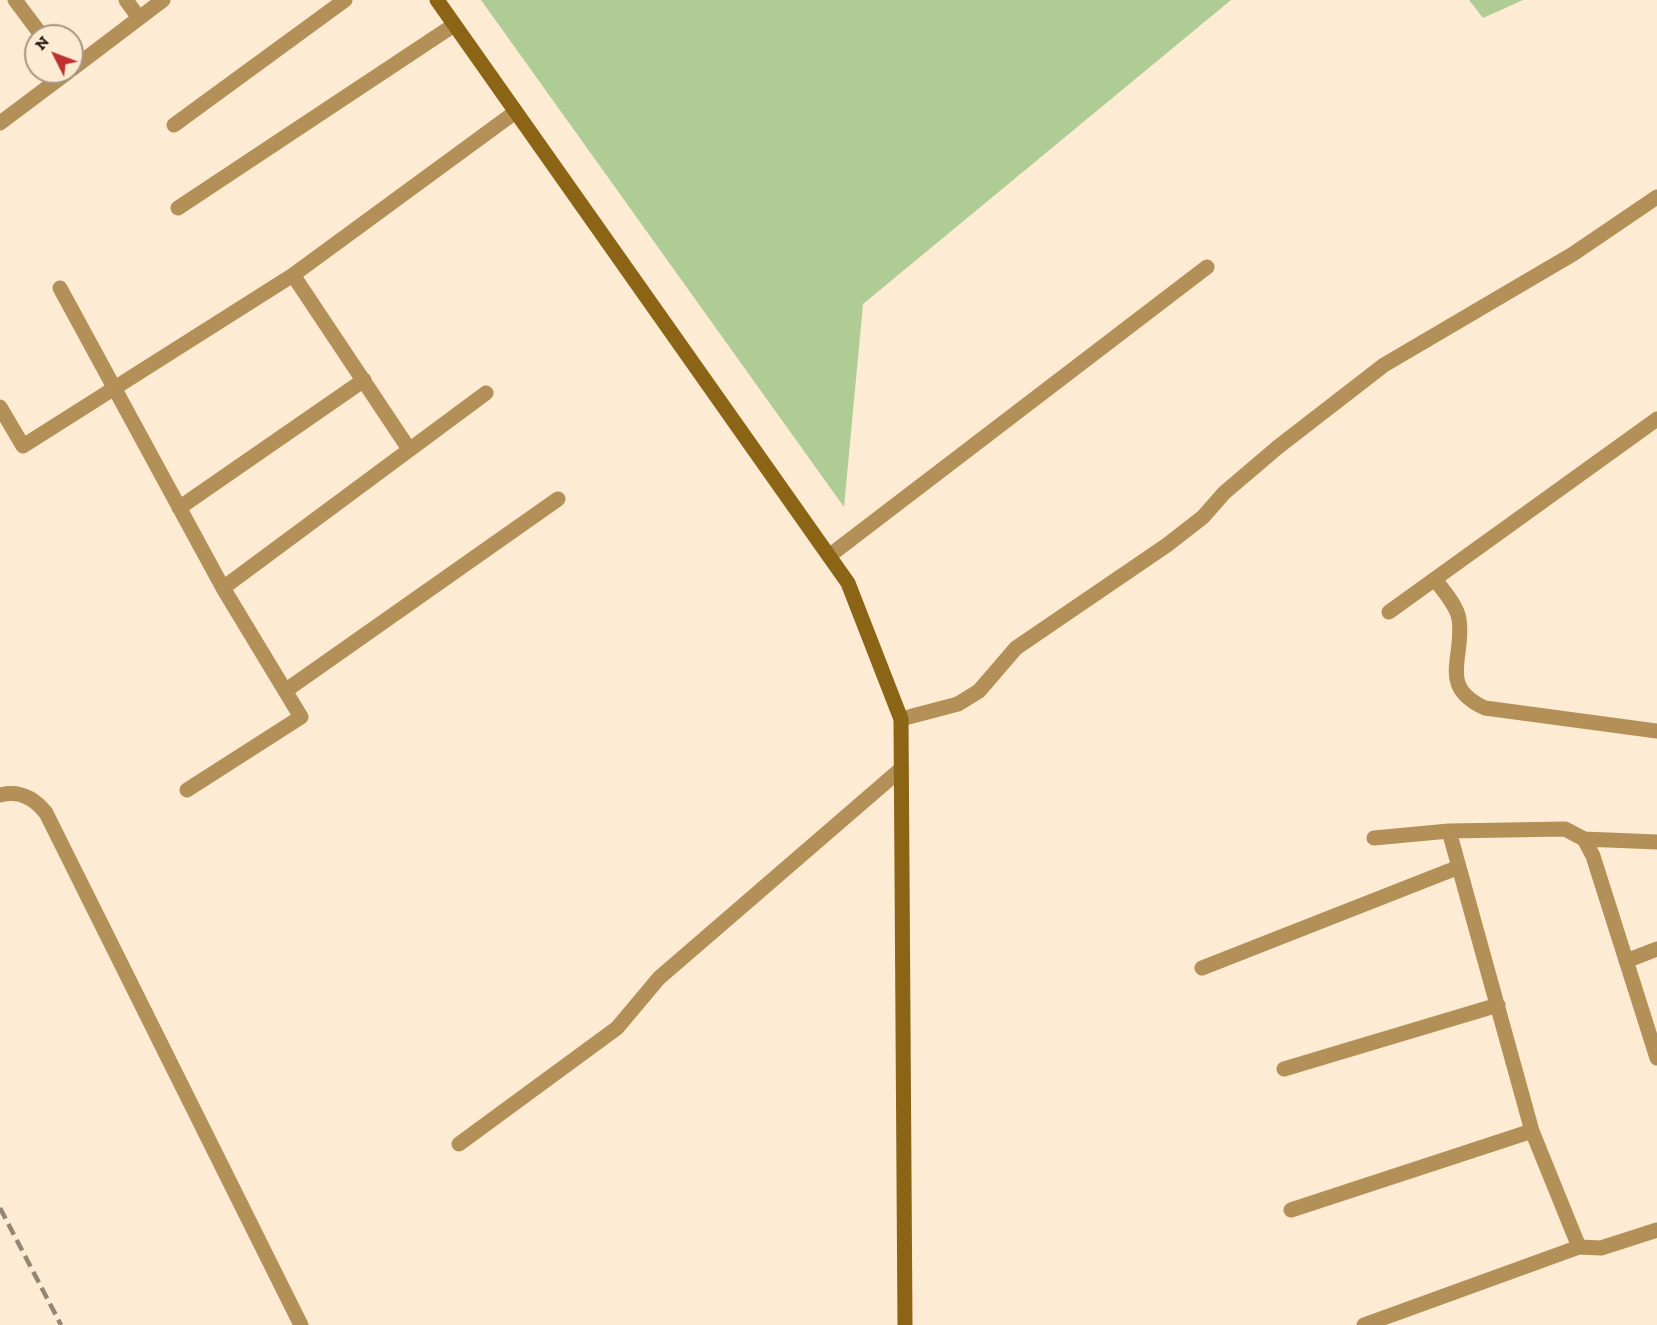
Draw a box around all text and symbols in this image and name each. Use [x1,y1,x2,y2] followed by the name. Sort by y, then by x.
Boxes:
[24,24,84,84] north arrow
[31,32,53,54] text: N

